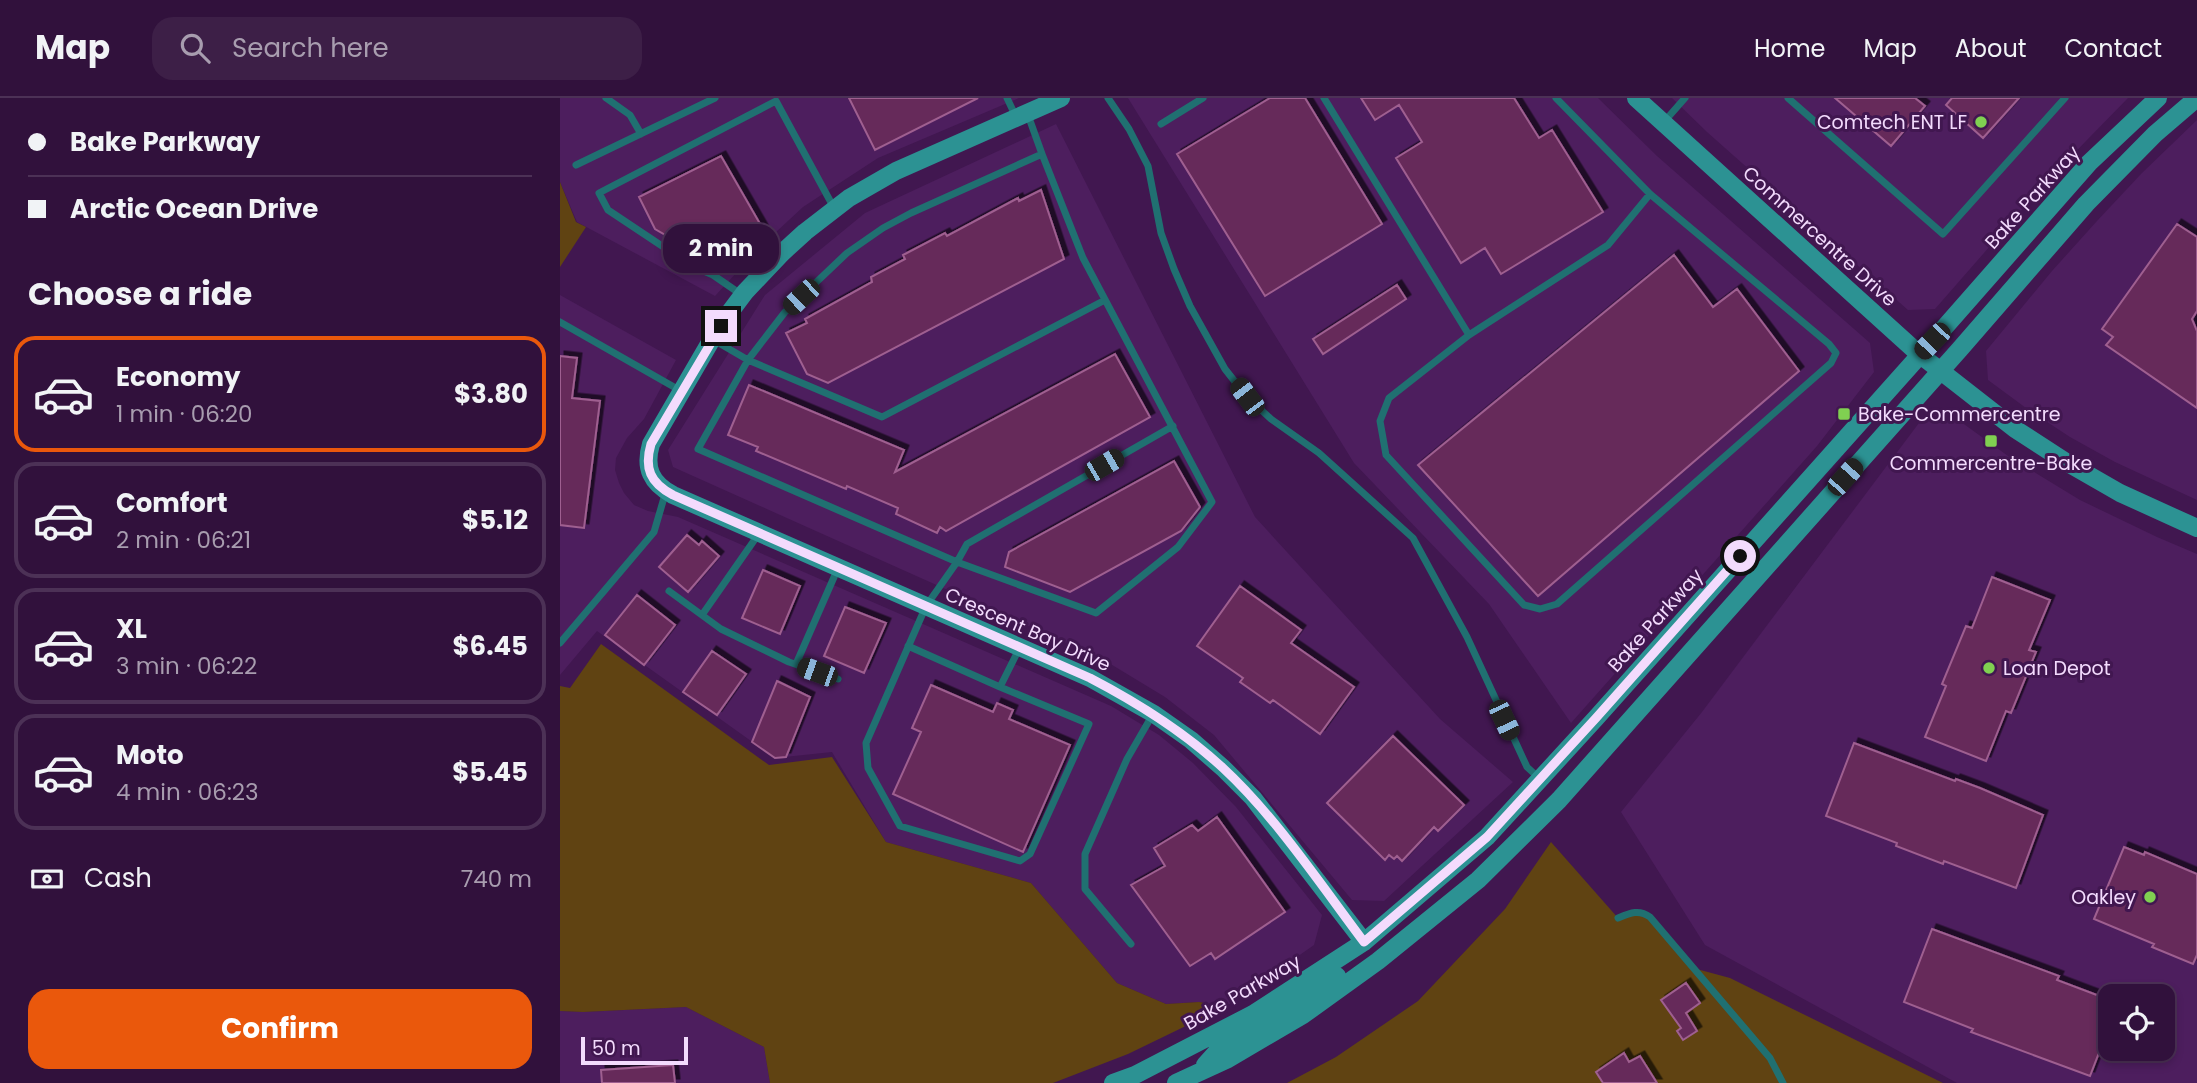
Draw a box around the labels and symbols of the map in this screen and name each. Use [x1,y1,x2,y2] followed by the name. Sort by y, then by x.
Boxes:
[1817,109,1967,136] place label: Comtech ENT LF
[1973,114,1989,130] marker: Comtech ENT LF
[1979,139,2086,255] street label: Bake Parkway
[1737,160,1903,313] street label: Commercentre Drive
[663,224,779,274] callout: 2 min
[779,275,824,319] car
[705,310,737,342] route end
[1910,319,1955,363] car
[1226,374,1269,420] car
[1858,401,2061,428] place label: Bake-Commercentre
[1836,406,1852,422] marker: Bake-Commercentre
[1983,433,1999,449] marker: Commercentre-Bake
[1081,445,1128,485] car
[1890,450,2092,477] place label: Commercentre-Bake
[1824,454,1867,500] car
[1724,540,1756,572] route start
[1602,562,1709,678] street label: Bake Parkway
[941,581,1115,678] street label: Crescent Bay Drive
[794,655,841,689] car
[2003,655,2111,682] place label: Loan Depot
[1981,660,1997,676] marker: Loan Depot
[1486,697,1523,743] car
[2071,884,2136,911] place label: Oakley
[2142,889,2158,905] marker: Oakley
[1179,948,1306,1037] street label: Bake Parkway
[581,1034,688,1066] scale bar

